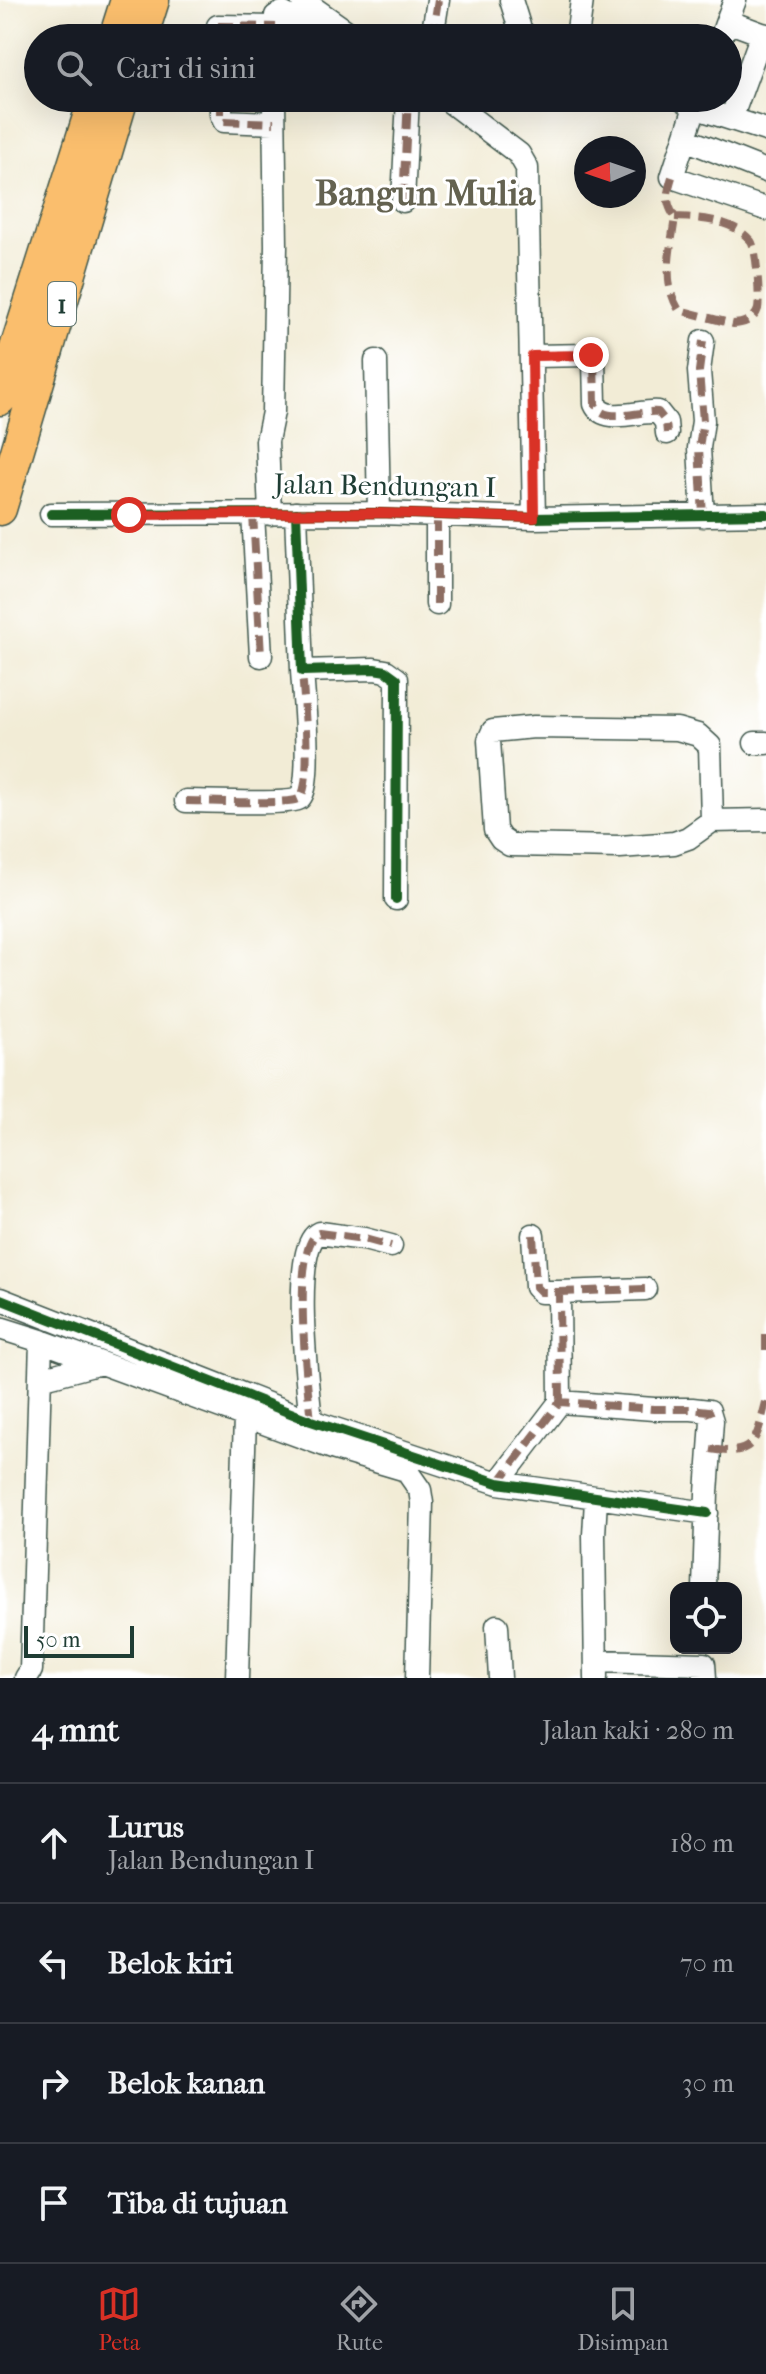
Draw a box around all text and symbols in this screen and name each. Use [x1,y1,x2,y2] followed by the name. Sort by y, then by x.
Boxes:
[24,24,742,112] search box
[52,46,96,90] icon: search
[116,51,256,86] text: Cari di sini
[574,136,646,208] north arrow
[315,172,536,214] district label: Bangun Mulia
[48,282,76,326] road number: 1
[573,337,609,373] route end
[272,467,497,504] street label: Jalan Bendungan I
[111,497,147,533] route start
[670,1582,742,1654] map controls
[670,1582,742,1654] button: locate
[24,1622,134,1658] scale bar
[36,1627,81,1653] text: 50 m
[32,1710,119,1750] text: 4 mnt
[542,1715,734,1746] text: Jalan kaki · 280 m
[108,1810,184,1845] text: Lurus
[32,1821,76,1865] icon: ahead
[670,1828,734,1859] text: 180 m
[108,1845,315,1876] text: Jalan Bendungan I
[32,1941,76,1985] icon: left
[108,1946,233,1981] text: Belok kiri
[680,1948,734,1979] text: 70 m
[32,2061,76,2105] icon: right
[108,2066,265,2101] text: Belok kanan
[682,2068,734,2099] text: 30 m
[32,2181,76,2225] icon: arrive
[108,2186,288,2221] text: Tiba di tujuan
[97,2282,141,2356] tab: Peta
[336,2282,383,2356] tab: Rute
[578,2282,669,2356] tab: Disimpan

